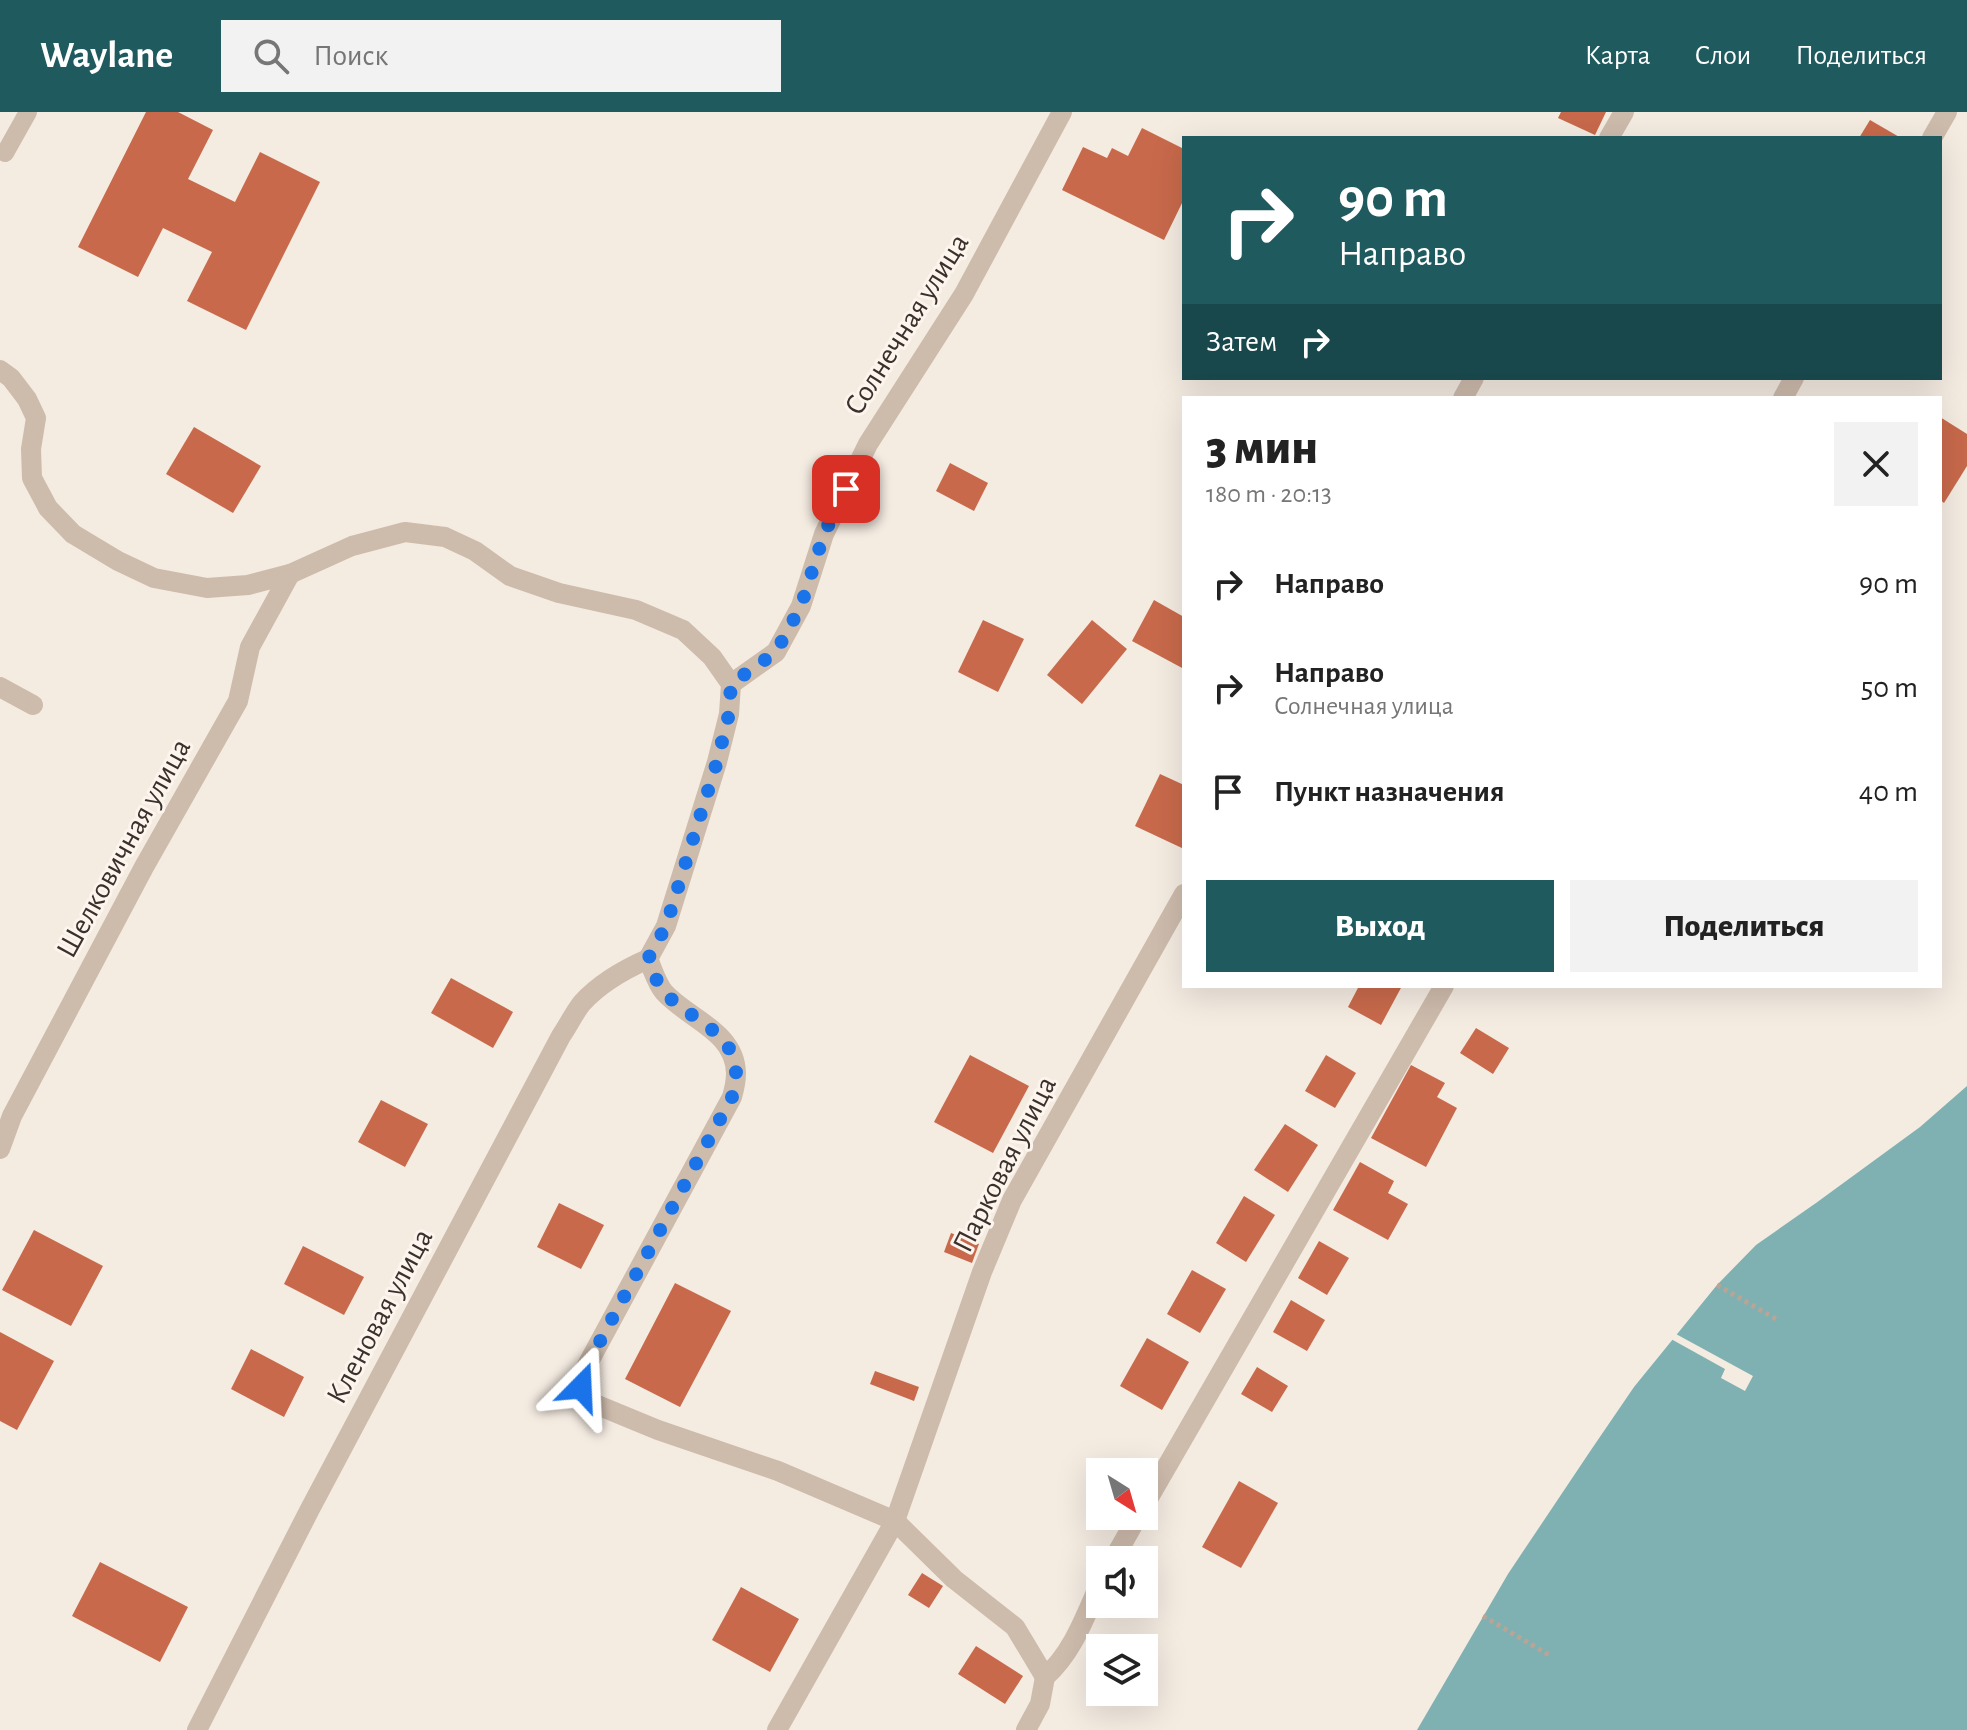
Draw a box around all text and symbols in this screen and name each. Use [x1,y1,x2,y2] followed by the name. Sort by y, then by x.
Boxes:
[221,20,781,92] search box
[249,34,293,78] icon: search
[40,37,173,75] text: Waylane
[313,41,388,71] text: Поиск
[1585,42,1651,70] text: Карта
[1695,42,1751,70] text: Слои
[1795,42,1927,70] text: Поделиться
[1206,168,1310,272] icon: right
[1338,171,1448,227] text: 90 m
[839,229,975,420] street label: Солнечная улица
[1338,236,1466,272] text: Направо
[1293,320,1337,364] icon: right
[1206,327,1277,357] text: Затем
[1834,422,1918,506] button: close
[1206,425,1318,473] text: 3 мин
[812,455,880,523] pin
[824,467,868,511] icon: arrive
[1206,481,1332,507] text: 180 m · 20:13
[1206,562,1250,606] icon: right
[1274,569,1384,599] text: Направо
[1859,569,1918,599] text: 90 m
[1274,658,1384,688] text: Направо
[1206,666,1250,710] icon: right
[1861,673,1918,703] text: 50 m
[1274,693,1454,719] text: Солнечная улица
[51,734,196,963] street label: Шелковичная улица
[1206,770,1250,814] icon: arrive
[1274,777,1505,807] text: Пункт назначения
[1859,777,1918,807] text: 40 m
[1206,880,1554,972] button: Выход
[1570,880,1918,972] button: Поделиться
[948,1072,1062,1257] street label: Парковая улица
[321,1224,438,1409] street label: Кленовая улица
[539,1345,623,1429] position arrow
[1086,1458,1158,1530] north arrow
[1086,1458,1158,1706] map controls
[1086,1546,1158,1618] button: sound
[1086,1634,1158,1706] button: layers

